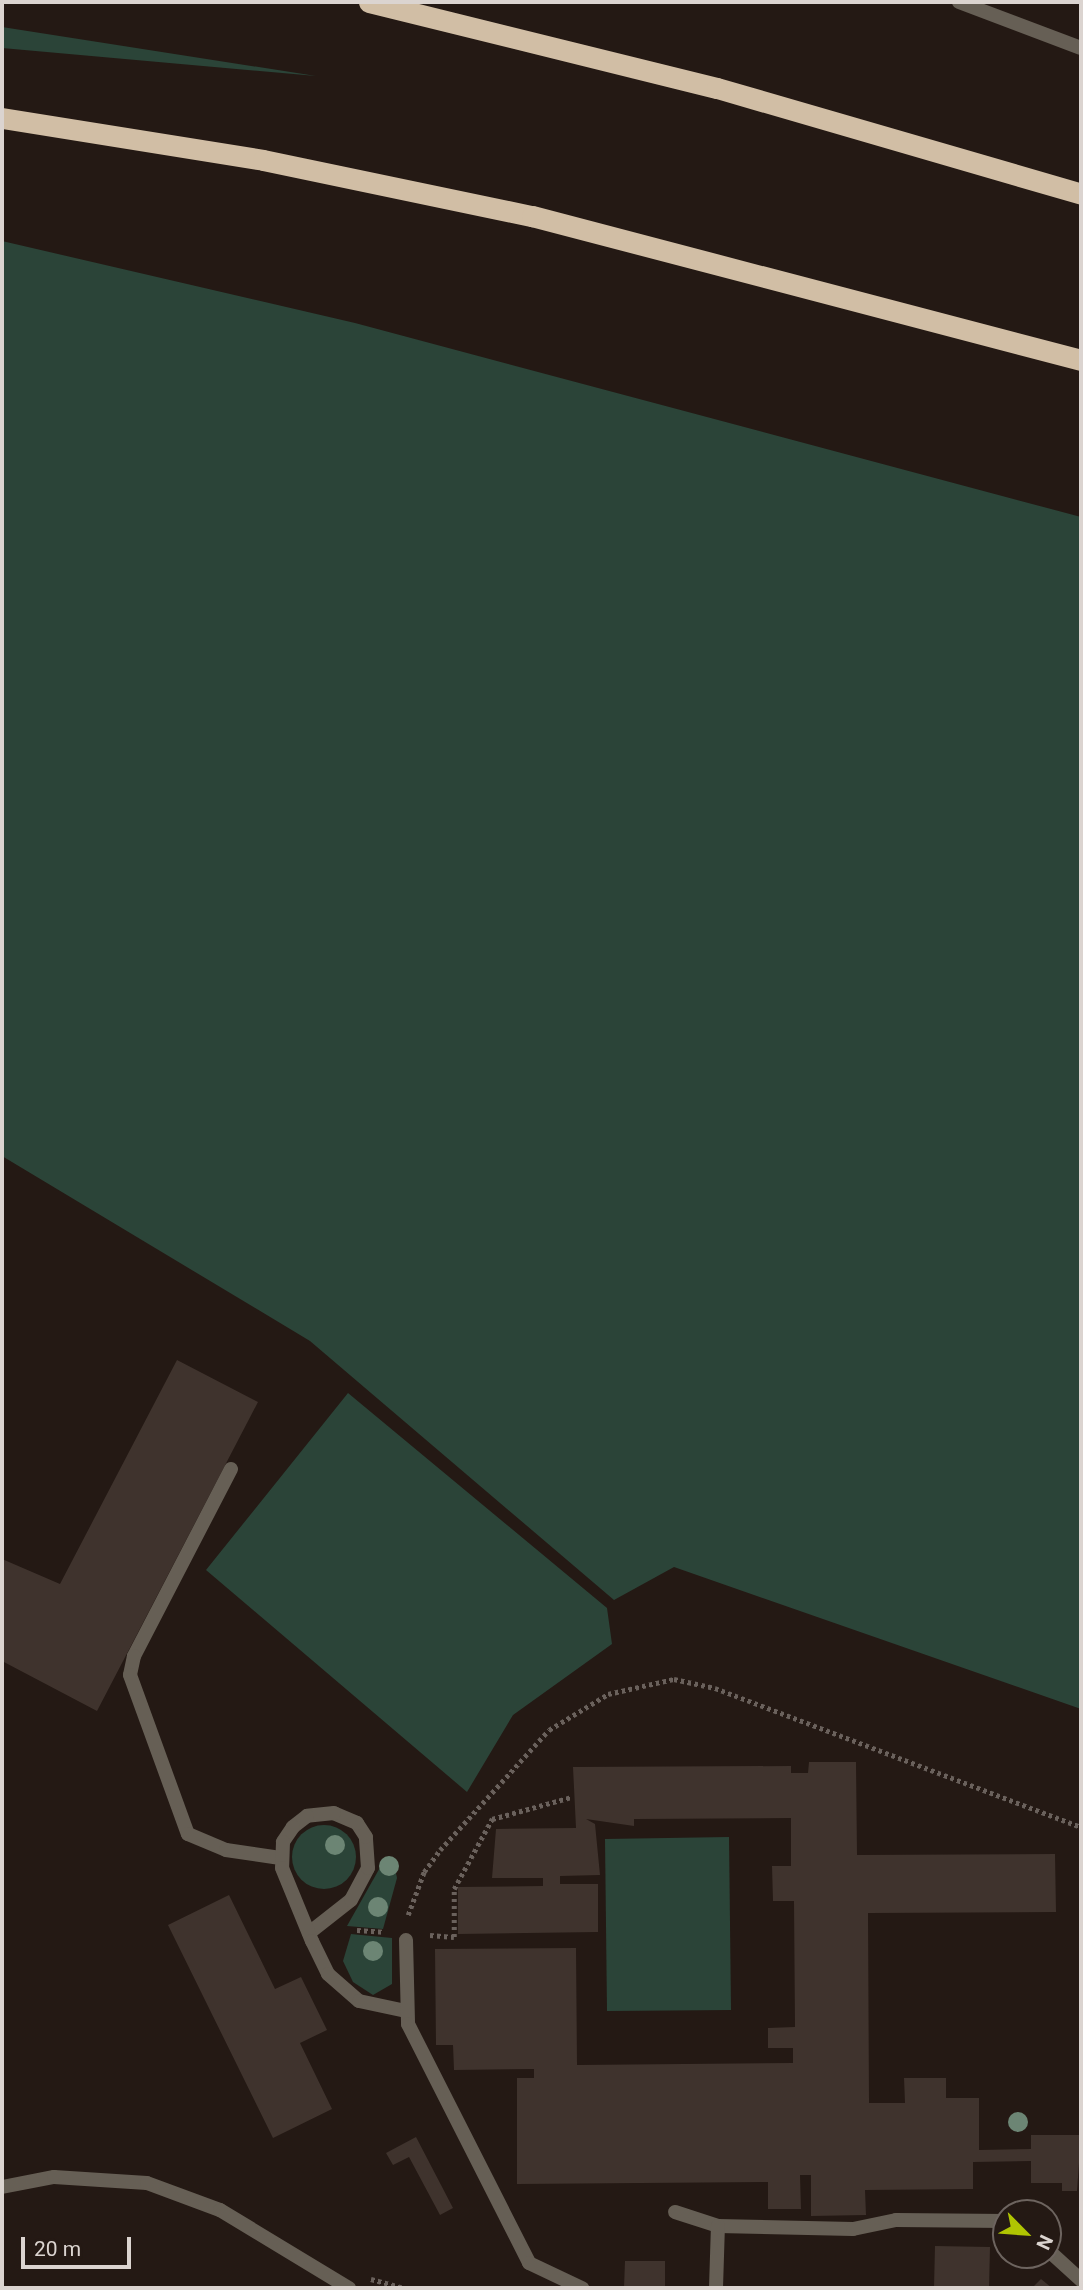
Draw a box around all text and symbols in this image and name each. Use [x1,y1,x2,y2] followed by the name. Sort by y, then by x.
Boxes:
[992,2199,1062,2269] north arrow
[24,2224,135,2268] scale bar
[1031,2231,1058,2253] text: N
[34,2237,81,2261] text: 20 m

